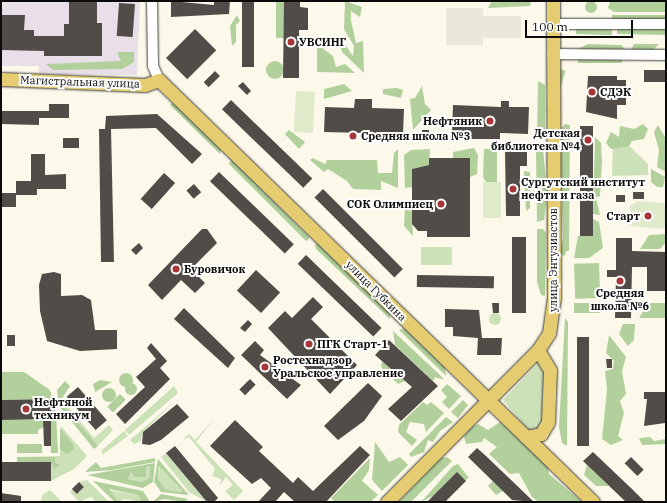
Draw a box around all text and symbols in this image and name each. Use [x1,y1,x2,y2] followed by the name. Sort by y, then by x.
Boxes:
[527,12,635,38] scale bar
[532,19,568,34] text: 100 m
[299,35,346,49] place label: УВСИНГ
[286,37,296,47] marker: УВСИНГ
[20,73,140,91] street label: Магистральная улица
[600,85,631,99] place label: СДЭК
[587,87,597,97] marker: СДЭК
[423,114,482,128] place label: Нефтяник
[485,116,495,126] marker: Нефтяник
[491,127,580,153] place label: Детская библиотека №4
[361,129,470,143] place label: Средняя школа №3
[348,131,358,141] marker: Средняя школа №3
[583,135,593,145] marker: Детская библиотека №4
[521,176,645,202] place label: Сургутский институт нефти и газа
[508,184,518,194] marker: Сургутский институт нефти и газа
[347,197,433,211] place label: СОК Олимпиец
[436,199,446,209] marker: СОК Олимпиец
[546,208,560,312] street label: улица Энтузиастов
[606,209,640,223] place label: Старт
[643,211,653,221] marker: Старт
[343,258,409,324] street label: улица Губкина
[184,262,245,276] place label: Буровичок
[171,264,181,274] marker: Буровичок
[615,276,625,286] marker: Средняя школа №6
[591,287,649,313] place label: Средняя школа №6
[317,337,388,351] place label: ПГК Старт-1
[304,339,314,349] marker: ПГК Старт-1
[273,354,403,380] place label: Ростехнадзор Уральское управление
[260,362,270,372] marker: Ростехнадзор Уральское управление
[34,396,93,422] place label: Нефтяной техникум
[21,404,31,414] marker: Нефтяной техникум

